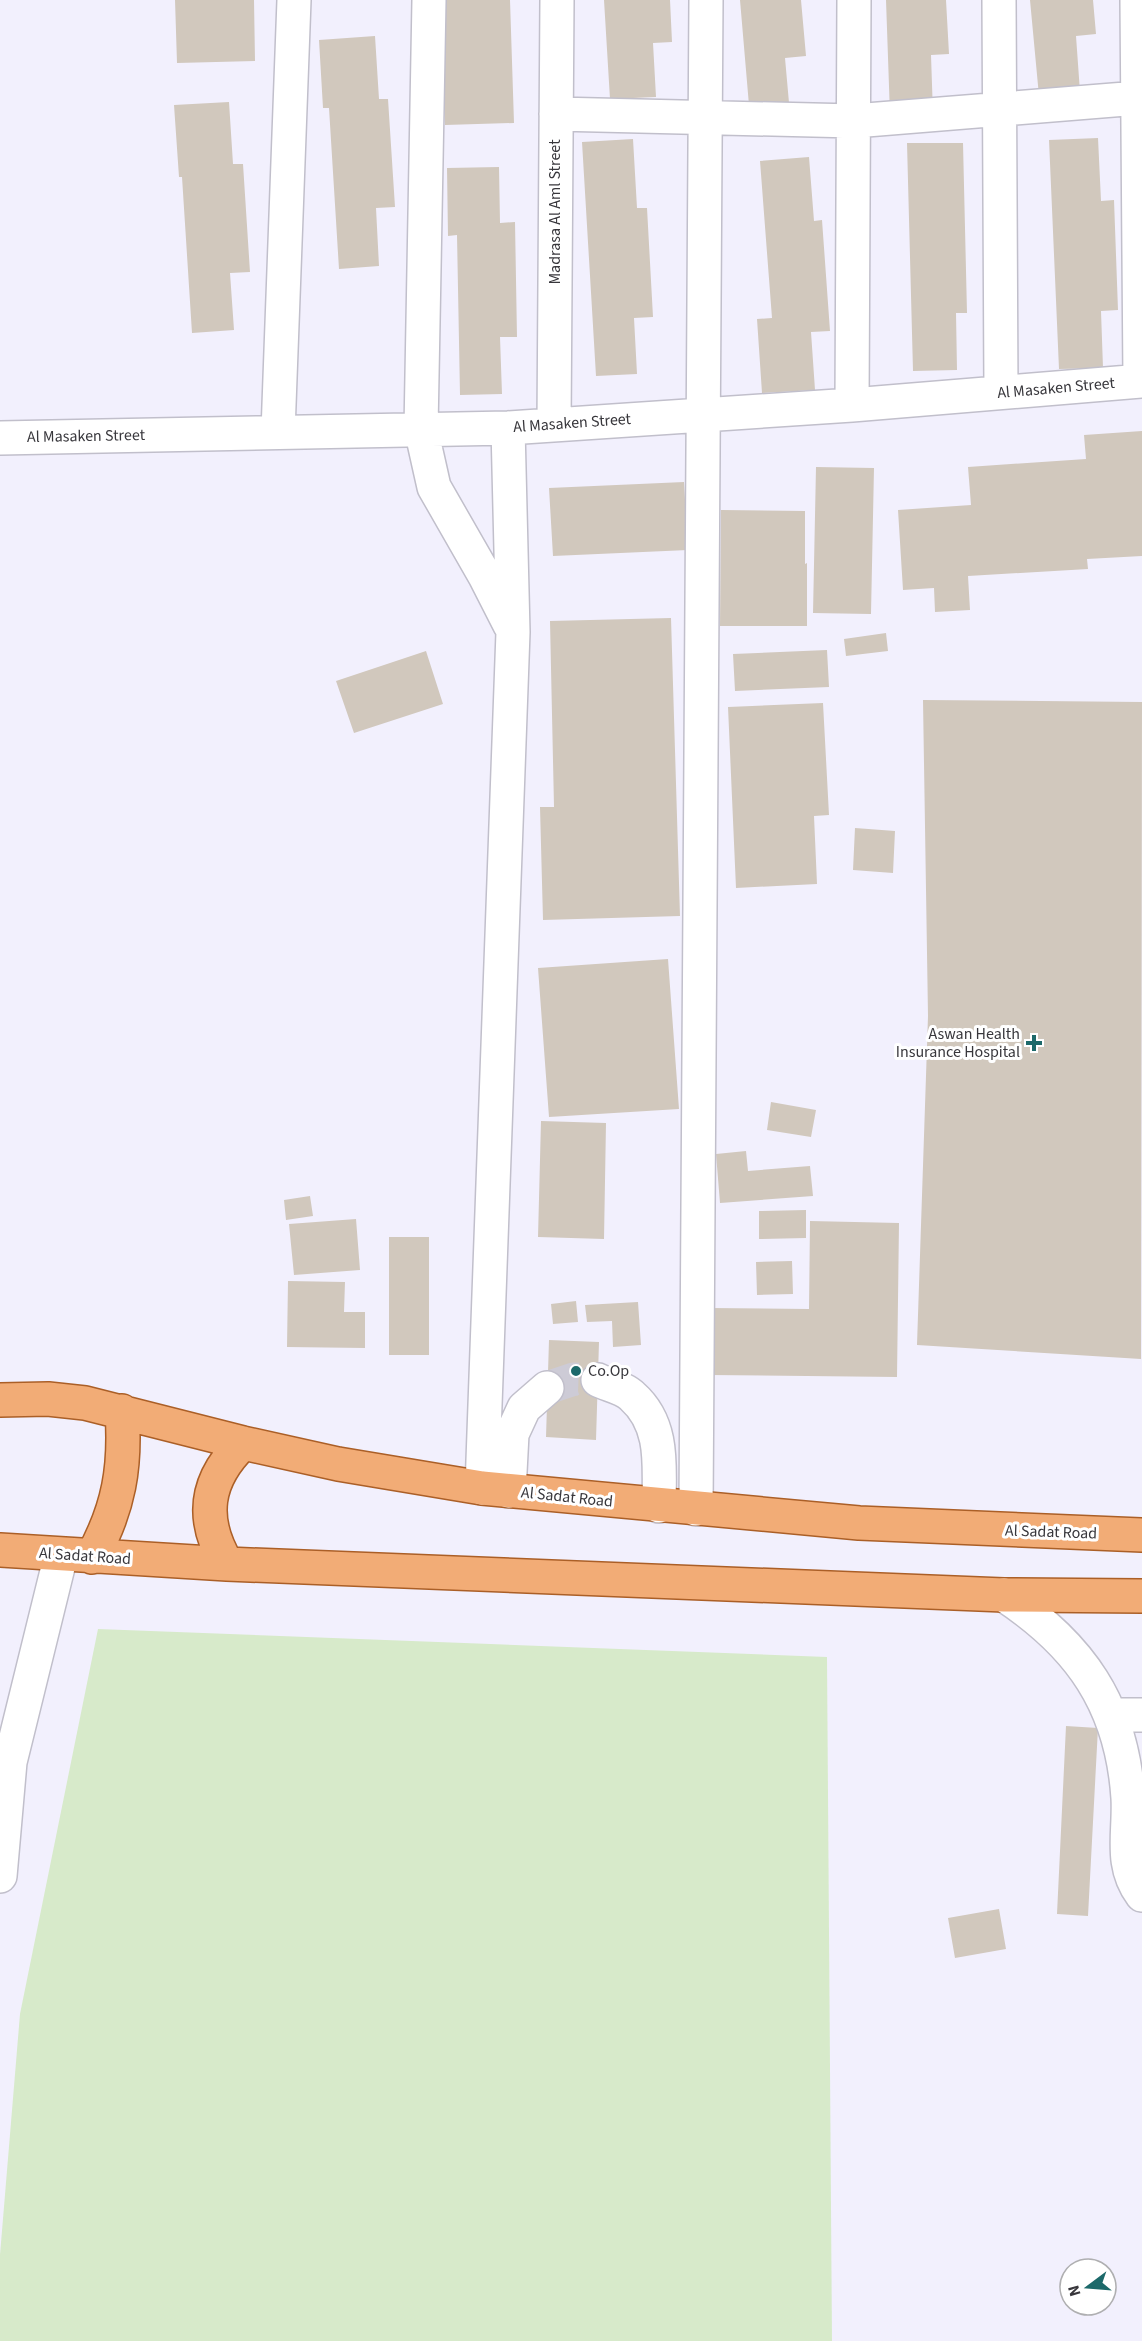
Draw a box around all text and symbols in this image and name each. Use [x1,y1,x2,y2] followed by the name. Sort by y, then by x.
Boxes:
[544,139,566,285] street label: Madrasa Al Aml Street
[996,372,1116,404] street label: Al Masaken Street
[512,408,632,438] street label: Al Masaken Street
[27,424,146,448] street label: Al Masaken Street
[896,1023,1020,1063] place label: Aswan Health Insurance Hospital
[1025,1034,1043,1052] marker: Aswan Health Insurance Hospital
[588,1360,629,1382] place label: Co.Op
[569,1364,583,1378] marker: Co.Op
[520,1481,614,1513] street label: Al Sadat Road
[1005,1519,1097,1545] street label: Al Sadat Road
[38,1542,132,1570] street label: Al Sadat Road
[1058,2257,1118,2317] north arrow
[1063,2283,1087,2299] text: N

